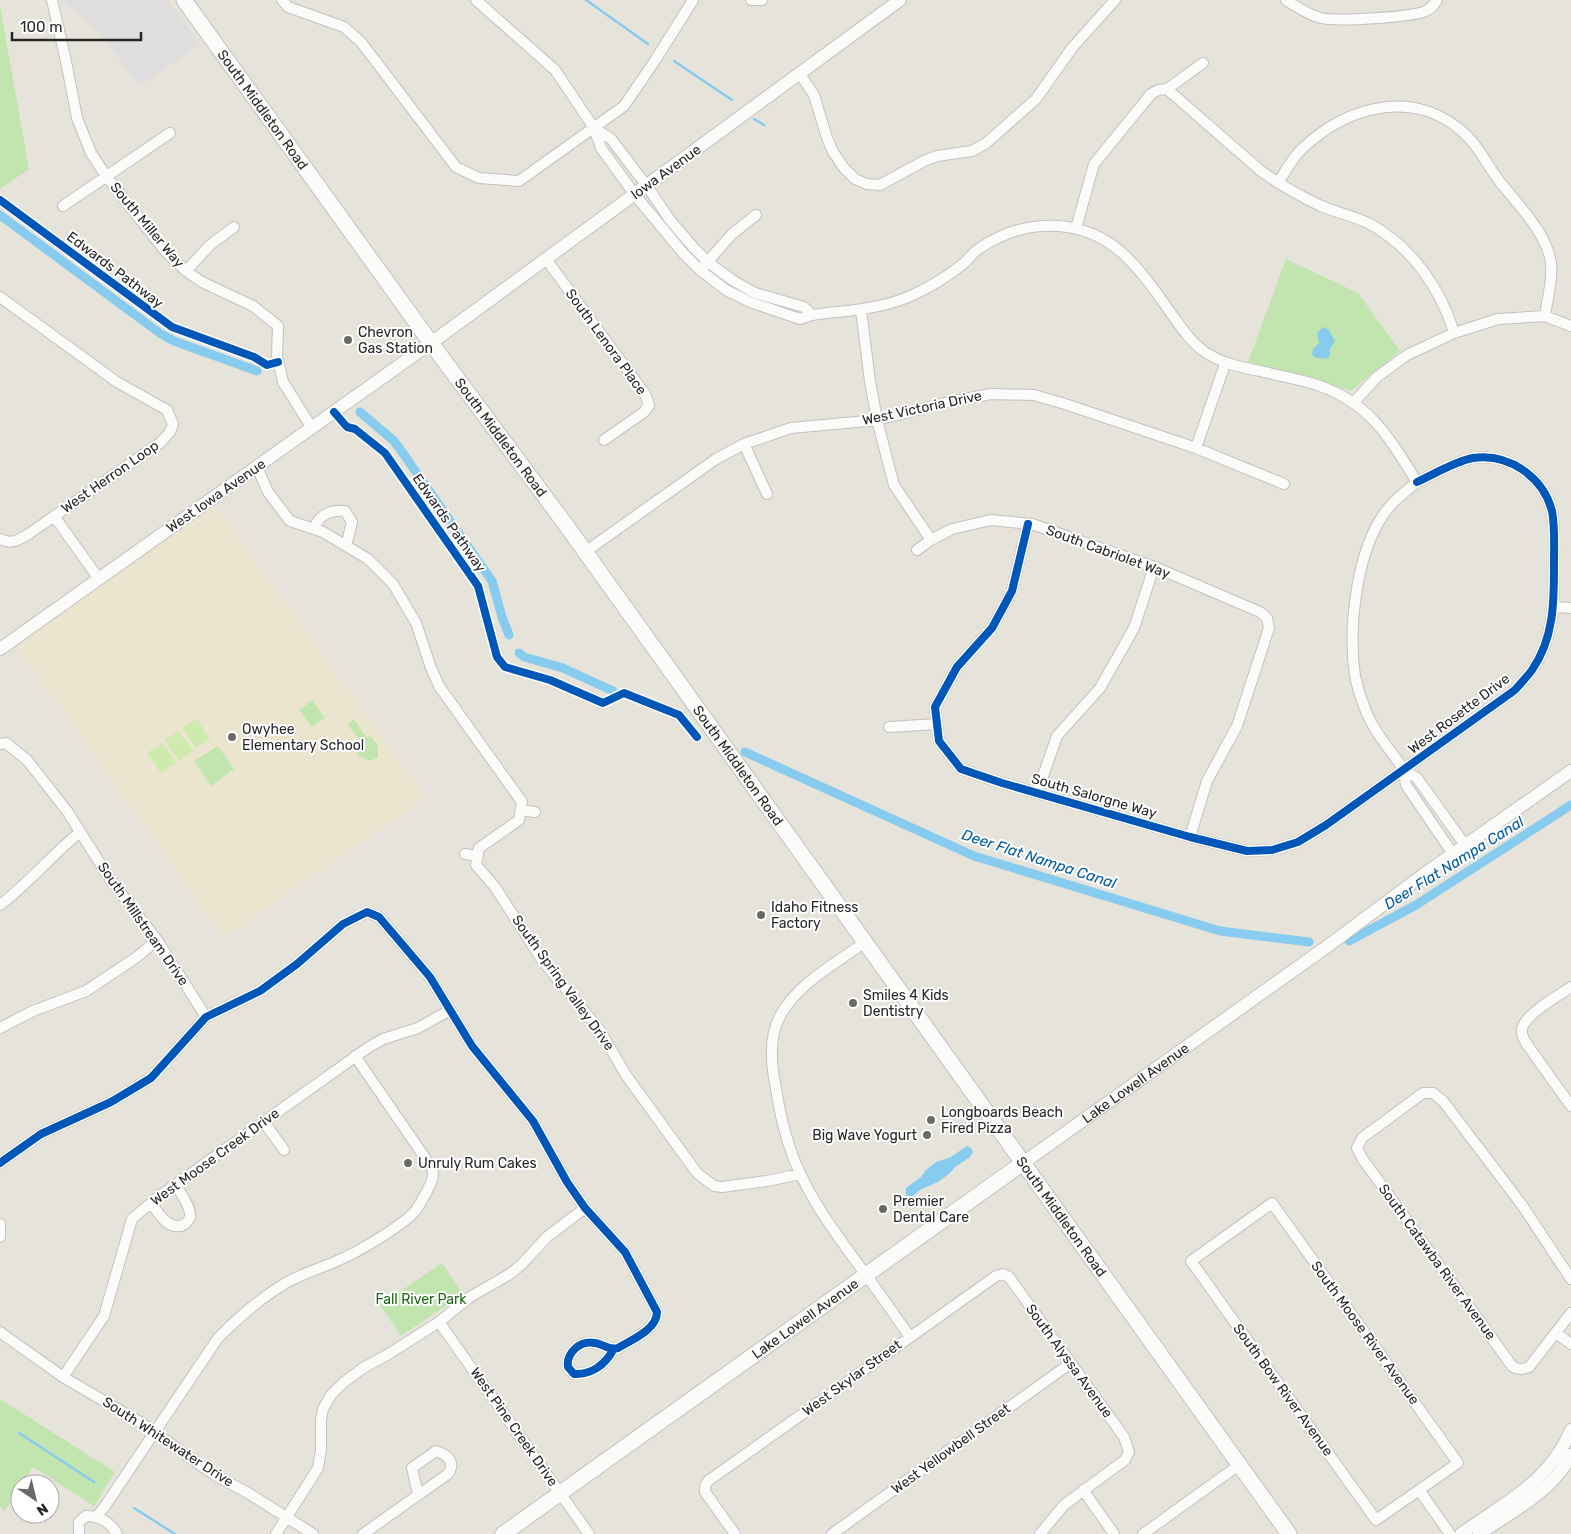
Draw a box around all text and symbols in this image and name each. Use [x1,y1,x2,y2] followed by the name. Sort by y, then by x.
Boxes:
[12,10,141,42] scale bar
[20,18,62,36] text: 100 m
[214,46,312,173] street label: South Middleton Road
[628,141,704,203] street label: Iowa Avenue
[106,179,188,271] street label: South Miller Way
[63,228,167,312] street label: Edwards Pathway
[562,286,650,398] street label: South Lenora Place
[358,324,433,357] place label: Chevron Gas Station
[342,334,354,346] marker: Chevron Gas Station
[451,374,551,500] street label: South Middleton Road
[861,387,983,429] street label: West Victoria Drive
[58,437,162,517] street label: West Herron Loop
[163,455,269,537] street label: West Iowa Avenue
[409,470,489,576] street label: Edwards Pathway
[1044,522,1173,582] street label: South Cabriolet Way
[1405,670,1513,758] street label: West Rosette Drive
[689,702,787,829] street label: South Middleton Road
[242,721,364,754] place label: Owyhee Elementary School
[226,731,238,743] marker: Owyhee Elementary School
[1029,770,1159,822] street label: South Salorgne Way
[1381,812,1527,913] water label: Deer Flat Nampa Canal
[959,826,1119,893] water label: Deer Flat Nampa Canal
[94,859,192,989] street label: South Millstream Drive
[771,899,859,932] place label: Idaho Fitness Factory
[755,909,767,921] marker: Idaho Fitness Factory
[508,912,618,1054] street label: South Spring Valley Drive
[863,987,949,1020] place label: Smiles 4 Kids Dentistry
[847,997,859,1009] marker: Smiles 4 Kids Dentistry
[1079,1039,1192,1127] street label: Lake Lowell Avenue
[941,1104,1063,1137] place label: Longboards Beach Fired Pizza
[147,1105,283,1209] street label: West Moose Creek Drive
[925,1114,937,1126] marker: Longboards Beach Fired Pizza
[812,1127,918,1144] place label: Big Wave Yogurt
[921,1129,933,1141] marker: Big Wave Yogurt
[1013,1153,1110,1280] street label: South Middleton Road
[418,1155,537,1172] place label: Unruly Rum Cakes
[402,1157,414,1169] marker: Unruly Rum Cakes
[1375,1181,1499,1343] street label: South Catawba River Avenue
[893,1193,969,1226] place label: Premier Dental Care
[877,1203,889,1215] marker: Premier Dental Care
[1307,1258,1423,1408] street label: South Moose River Avenue
[748,1275,862,1362] street label: Lake Lowell Avenue
[375,1291,467,1308] park label: Fall River Park
[1022,1301,1116,1421] street label: South Alyssa Avenue
[1229,1321,1337,1459] street label: South Bow River Avenue
[799,1336,905,1420] street label: West Skylar Street
[467,1364,562,1490] street label: West Pine Creek Drive
[99,1393,237,1491] street label: South Whitewater Drive
[888,1400,1014,1498] street label: West Yellowbell Street
[10,1474,60,1524] north arrow
[33,1499,51,1519] text: N

